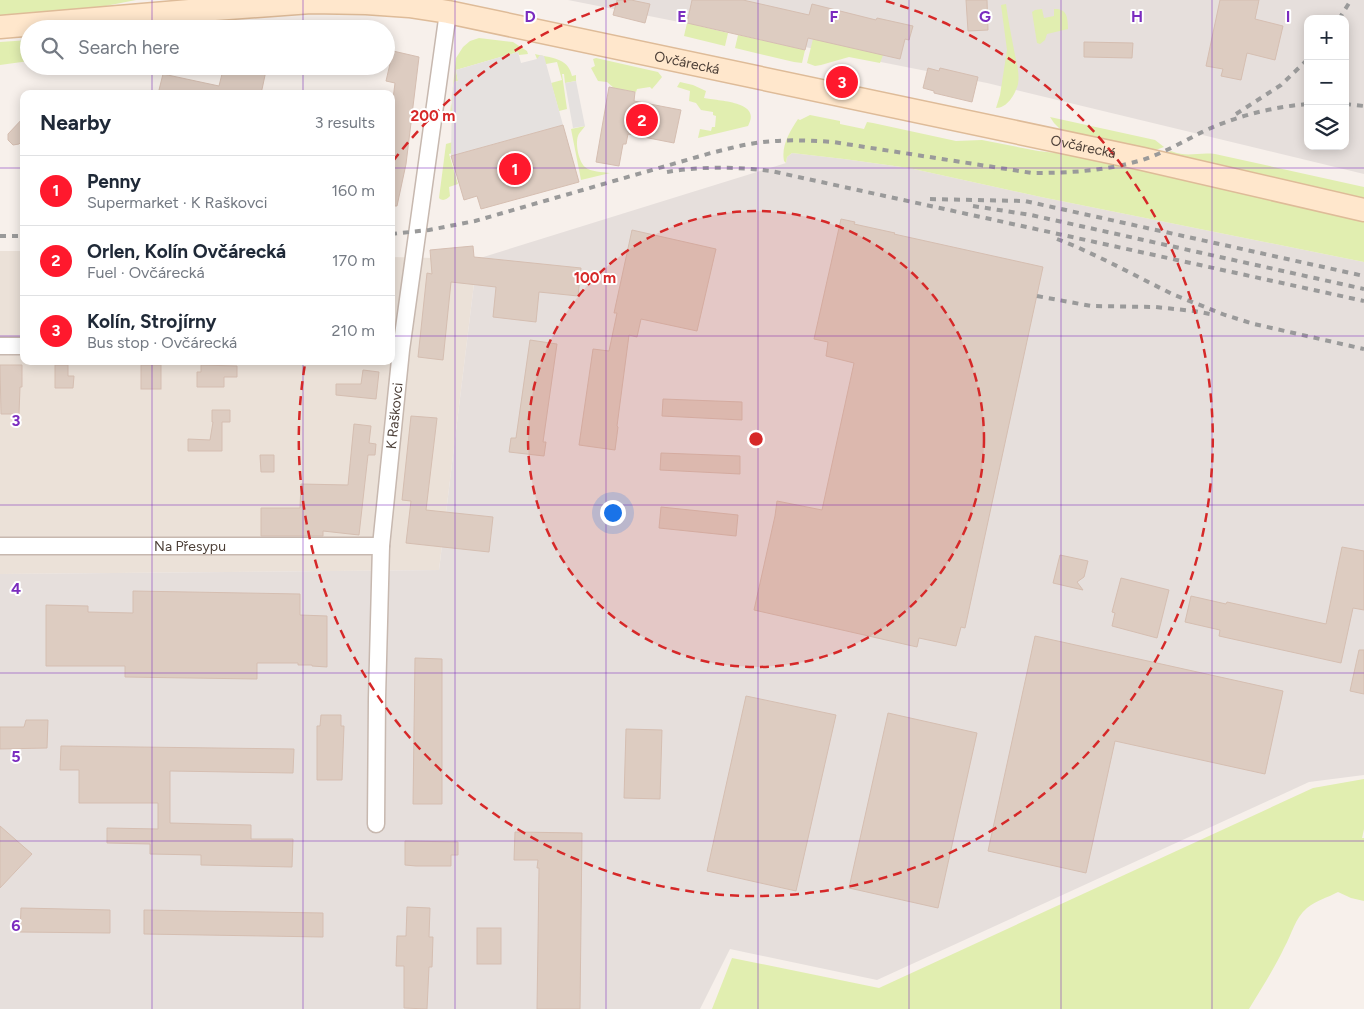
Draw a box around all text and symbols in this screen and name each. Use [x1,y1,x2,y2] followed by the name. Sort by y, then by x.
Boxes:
[524,7,536,26] text: D
[677,7,687,26] text: E
[830,7,839,26] text: F
[979,7,991,26] text: G
[1131,7,1143,26] text: H
[1286,7,1290,26] text: I
[1304,15,1349,150] map controls
[1304,15,1349,60] button: +
[20,20,395,75] search box
[38,34,66,62] icon: search
[78,36,180,59] text: Search here
[653,47,721,78] street label: Ovčárecká
[1304,60,1349,105] button: −
[826,63,858,101] pin: 3
[626,101,658,139] pin: 2
[1304,105,1349,150] button: layers
[411,107,455,125] text: 200 m
[40,110,111,135] text: Nearby
[315,113,375,132] text: 3 results
[1049,131,1118,162] street label: Ovčárecká
[499,150,531,188] pin: 1
[87,170,141,193] text: Penny
[53,181,59,200] text: 1
[332,181,375,200] text: 160 m
[87,193,267,212] text: Supermarket · K Raškovci
[87,240,286,263] text: Orlen, Kolín Ovčárecká
[51,251,61,270] text: 2
[332,251,375,270] text: 170 m
[87,263,205,282] text: Fuel · Ovčárecká
[574,269,616,287] text: 100 m
[87,310,217,333] text: Kolín, Strojírny
[52,321,60,340] text: 3
[332,321,375,340] text: 210 m
[87,333,237,352] text: Bus stop · Ovčárecká
[382,382,406,450] street label: K Raškovci
[12,411,21,430] text: 3
[747,430,765,448] centre of rings
[600,500,626,526] your location
[154,538,226,555] street label: Na Přesypu
[11,579,21,598] text: 4
[11,747,21,766] text: 5
[11,916,21,935] text: 6

